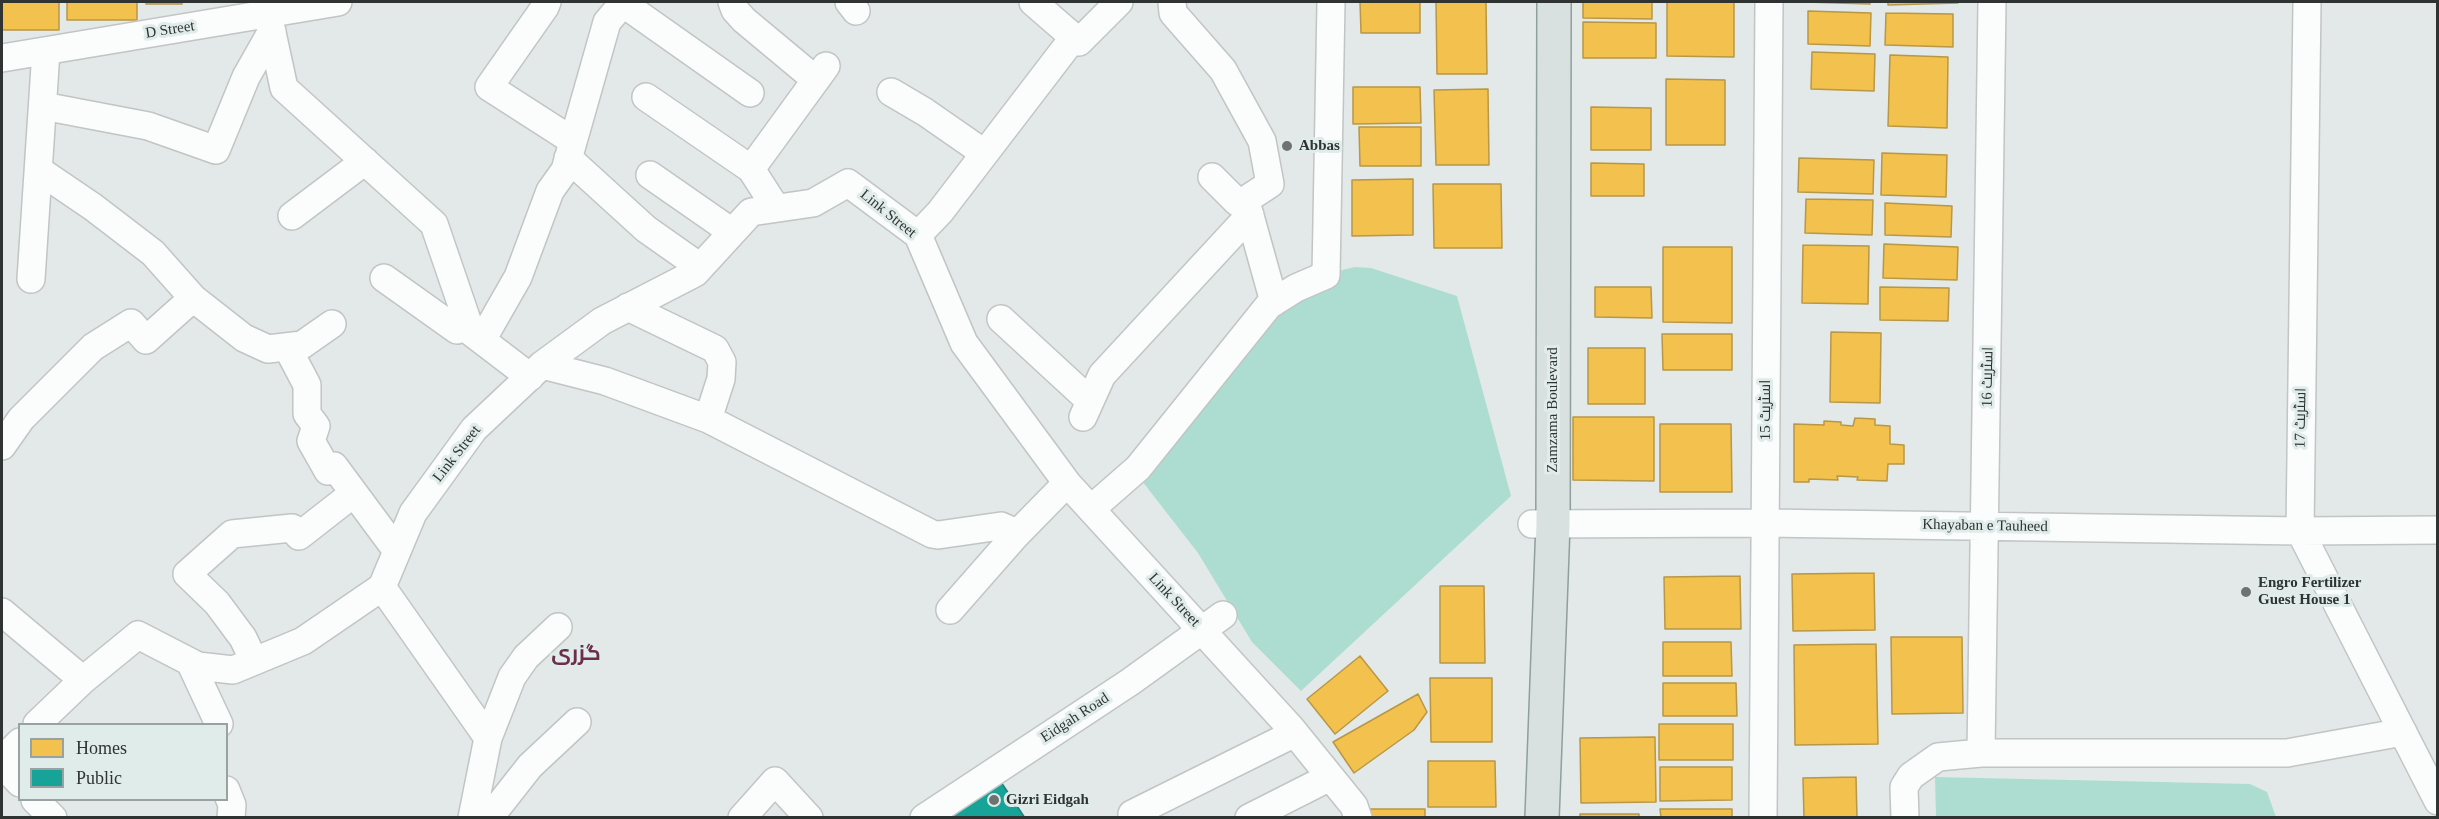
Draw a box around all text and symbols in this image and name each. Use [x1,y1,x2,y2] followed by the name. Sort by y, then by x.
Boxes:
[144,17,196,43] street label: D Street
[1299,137,1340,155] place label: Abbas
[1280,139,1294,153] marker: Abbas
[856,186,920,242] street label: Link Street
[1544,347,1562,473] street label: Zamzama Boulevard
[1978,347,1998,407] street label: اسٹریٹ 16
[1757,380,1775,440] street label: اسٹریٹ 15
[2291,388,2311,448] street label: اسٹریٹ 17
[429,422,485,486] street label: Link Street
[1922,516,2048,536] street label: Khayaban e Tauheed
[1145,569,1203,631] street label: Link Street
[2258,574,2361,609] place label: Engro Fertilizer Guest House 1
[2239,585,2253,599] marker: Engro Fertilizer Guest House 1
[551,642,601,668] district label: گزری
[1037,689,1113,747] street label: Eidgah Road
[18,723,228,801] legend
[76,738,127,758] text: Homes
[76,768,122,788] text: Public
[1006,791,1089,809] place label: Gizri Eidgah
[987,793,1001,807] marker: Gizri Eidgah

